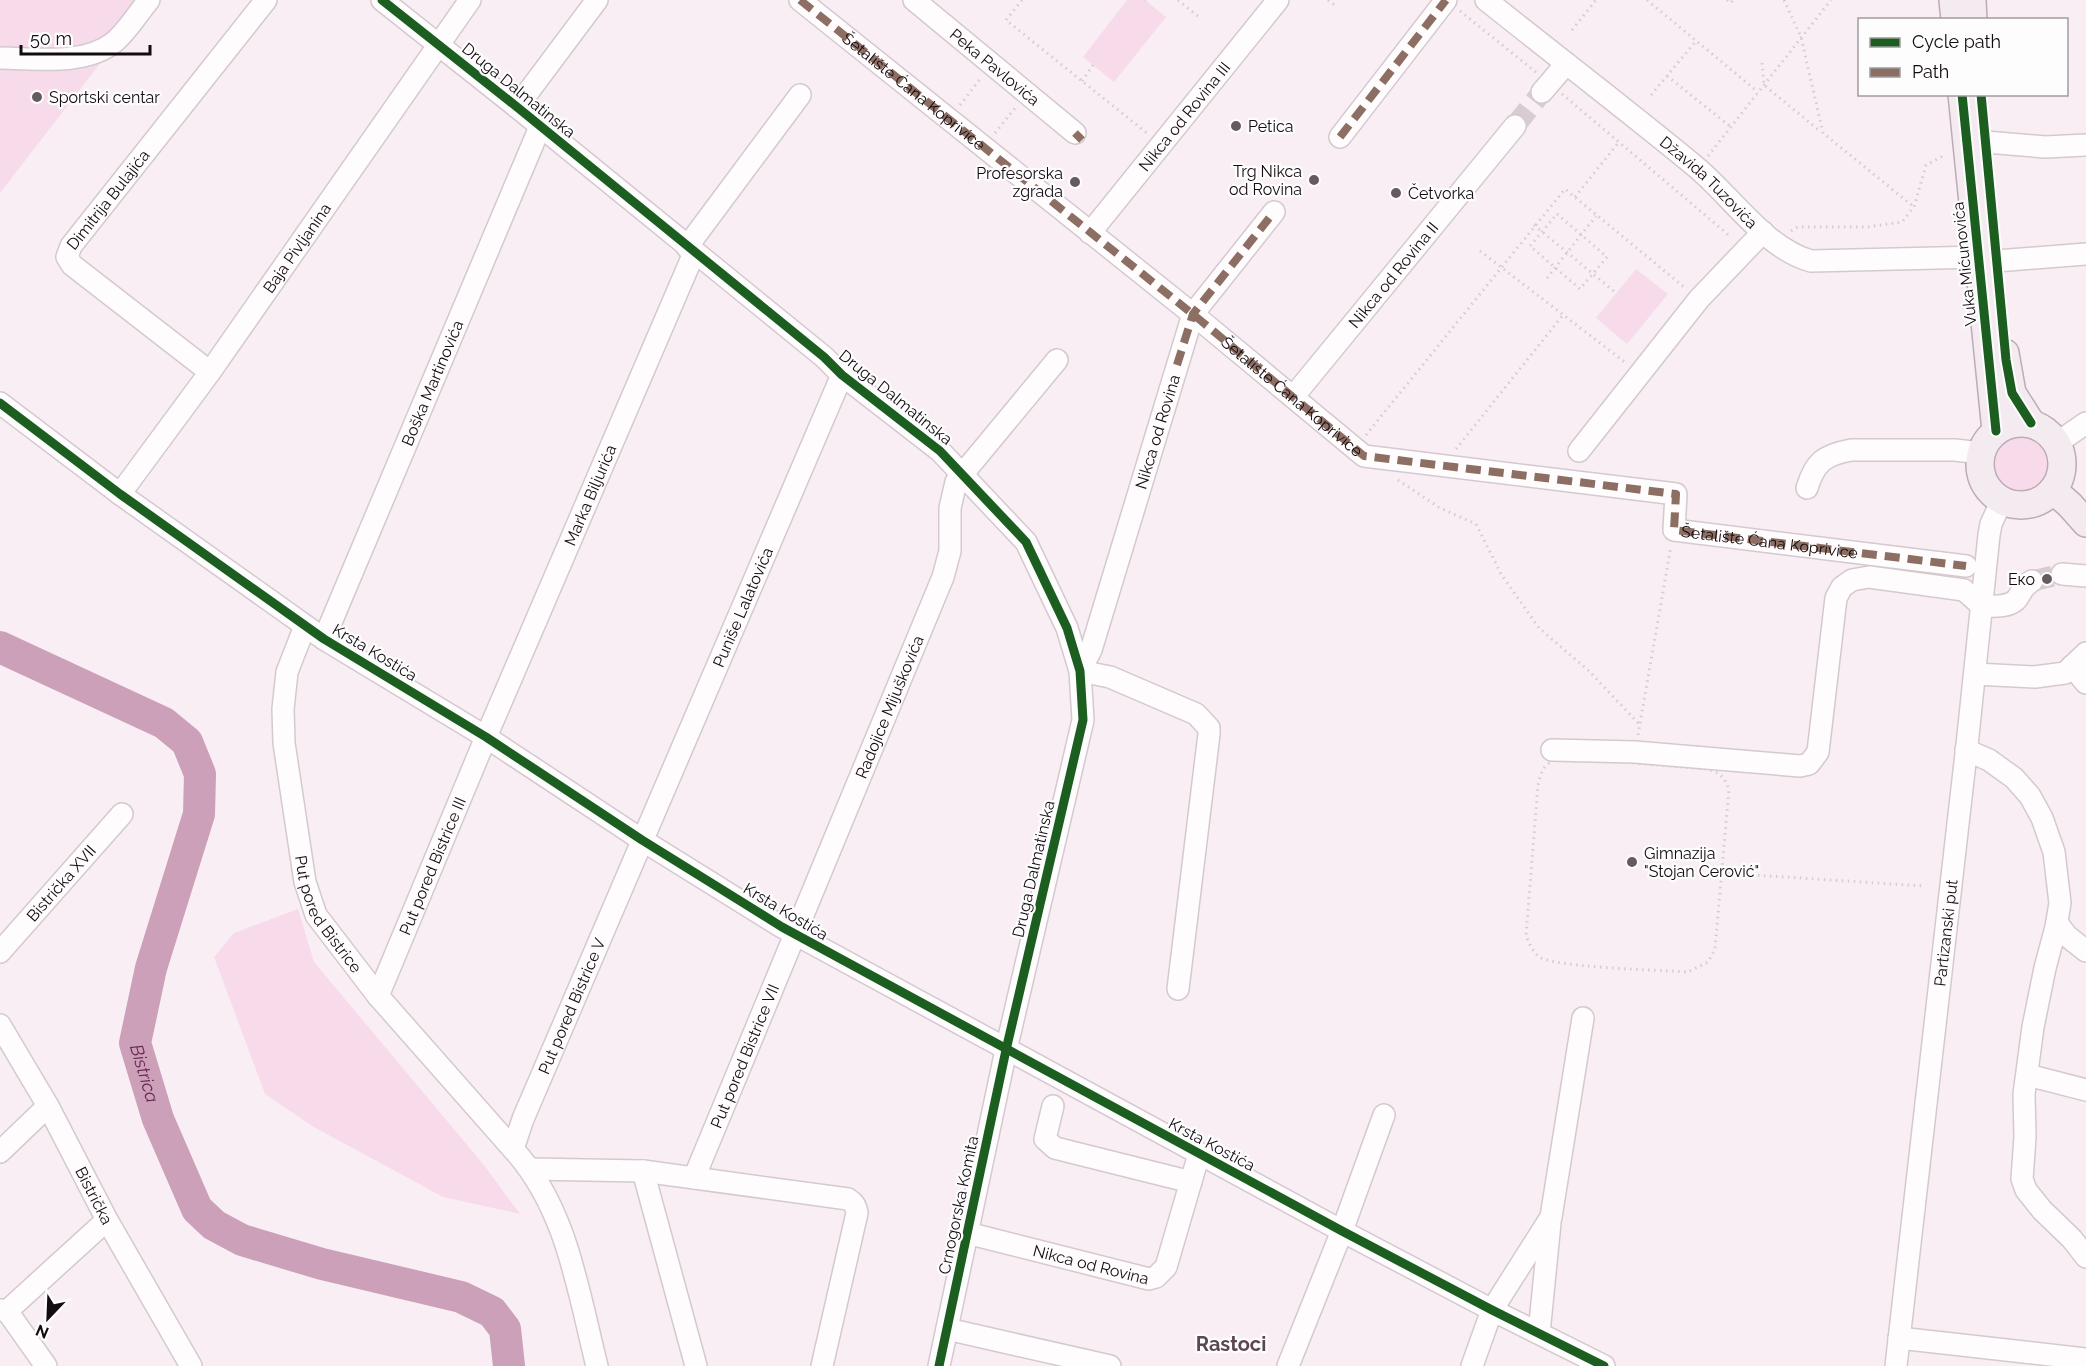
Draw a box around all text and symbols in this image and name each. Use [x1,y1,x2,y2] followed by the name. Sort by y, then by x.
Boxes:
[21,18,150,56] scale bar
[1858,18,2068,96] legend
[946,25,1043,110] street label: Peka Pavlovića
[30,28,72,49] text: 50 m
[838,28,989,155] street label: Šetalište Ćana Koprivice
[1912,31,2001,52] text: Cycle path
[458,39,579,142] street label: Druga Dalmatinska
[1135,58,1234,175] street label: Nikca od Rovina III
[1912,61,1949,82] text: Path
[49,88,160,107] place label: Sportski centar
[30,90,44,104] marker: Sportski centar
[1248,117,1293,136] place label: Petica
[1229,119,1243,133] marker: Petica
[1656,132,1761,233] street label: Džavida Tuzovića
[63,146,154,254] street label: Dimitrija Bulajića
[1229,162,1302,199] place label: Trg Nikca od Rovina
[976,164,1063,201] place label: Profesorska zgrada
[1307,173,1321,187] marker: Trg Nikca od Rovina
[1068,175,1082,189] marker: Profesorska zgrada
[1408,183,1474,203] place label: Četvorka
[1389,186,1403,200] marker: Četvorka
[259,200,335,297] street label: Baja Pivljanina
[1949,201,1980,327] street label: Vuka Mićunovića
[1345,219,1442,332] street label: Nikca od Rovina II
[398,317,467,449] street label: Boška Martinovića
[1217,332,1366,461] street label: Šetalište Ćana Koprivice
[835,346,956,449] street label: Druga Dalmatinska
[1131,372,1184,491] street label: Nikca od Rovina
[560,442,620,549] street label: Marka Biljurića
[1680,521,1859,563] street label: Šetalište Ćana Koprivice
[709,544,777,670] street label: Puniše Lalatovića
[2008,570,2035,589] place label: Еко
[2040,572,2054,586] marker: Еко
[329,620,420,685] street label: Krsta Kostića
[852,633,928,781] street label: Radojice Mijuškovića
[396,794,470,938] street label: Put pored Bistrice III
[1008,799,1059,940] street label: Druga Dalmatinska
[23,841,100,925] street label: Bistrička XVII
[1644,844,1759,881] place label: Gimnazija "Stojan Cerović"
[291,854,366,977] street label: Put pored Bistrice
[1625,855,1639,869] marker: Gimnazija "Stojan Cerović"
[1930,878,1962,987] street label: Partizanski put
[740,879,831,944] street label: Krsta Kostića
[534,935,609,1077] street label: Put pored Bistrice V
[707,981,783,1131] street label: Put pored Bistrice VII
[126,1042,163,1105] water label: Bistrica
[1165,1114,1258,1175] street label: Krsta Kostića
[935,1134,982,1276] street label: Crnogorska Komita
[71,1164,117,1228] street label: Bistrička
[1031,1241,1151,1289] street label: Nikca od Rovina
[18,1288,78,1348] north arrow
[33,1320,52,1342] text: N
[1196,1332,1266,1356] district label: Rastoci

